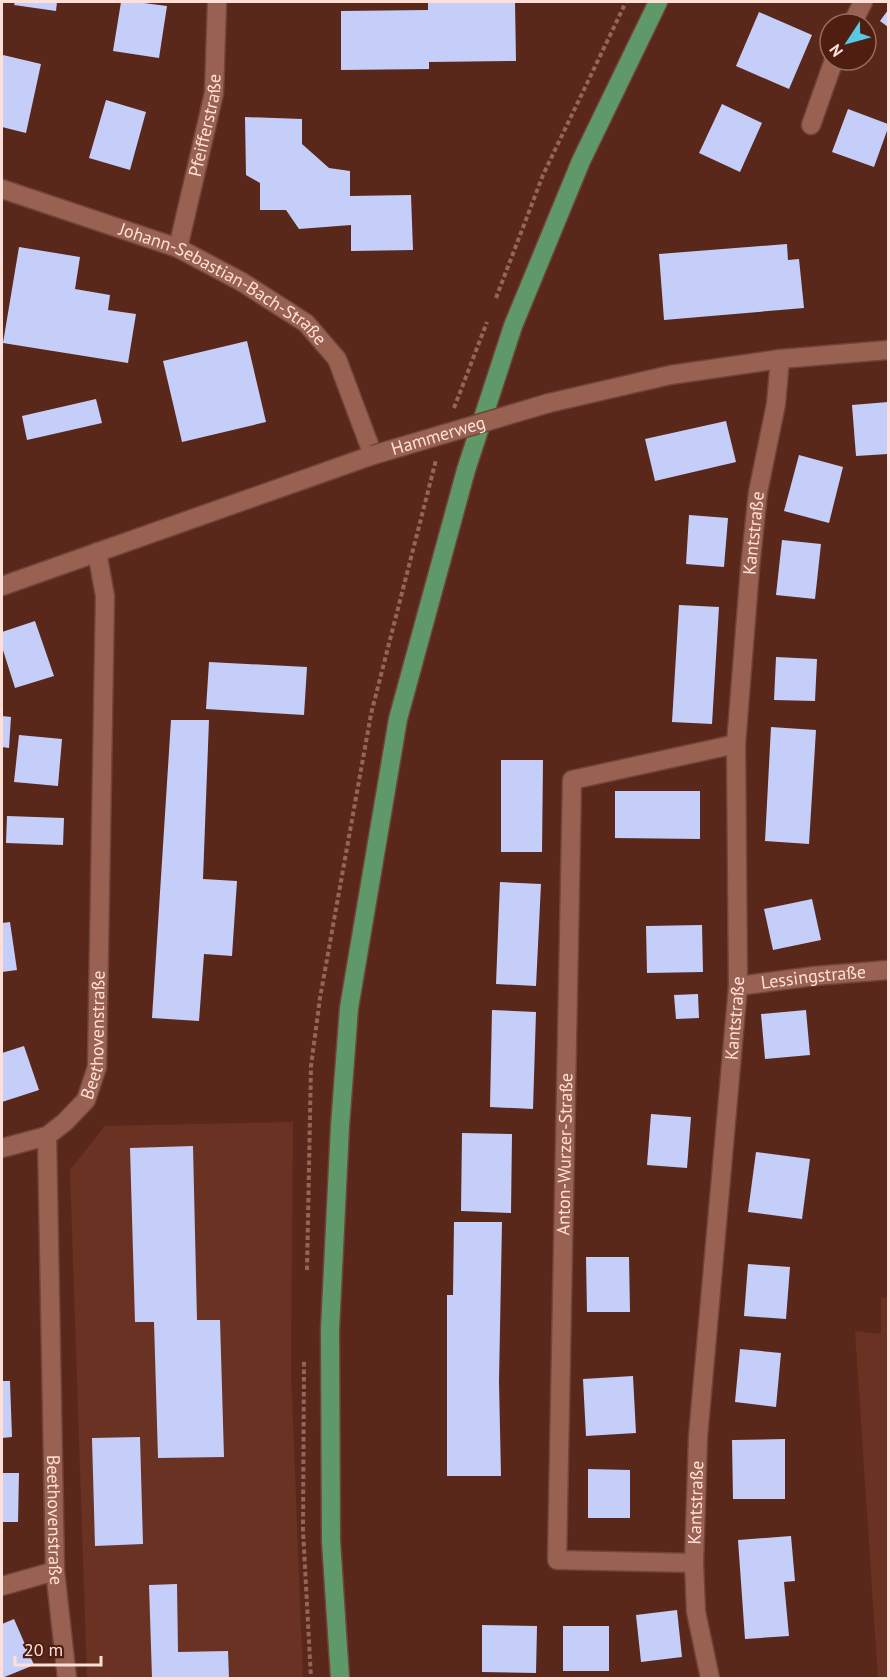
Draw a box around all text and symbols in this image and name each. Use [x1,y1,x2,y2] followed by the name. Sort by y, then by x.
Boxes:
[818,12,878,72] north arrow
[825,41,847,61] text: N
[183,73,226,179] street label: Pfeifferstraße
[115,217,332,350] street label: Johann-Sebastian-Bach-Straße
[388,410,488,460] street label: Hammerweg
[737,490,769,576] street label: Kantstraße
[759,960,867,994] street label: Lessingstraße
[75,970,110,1102] street label: Beethovenstraße
[719,976,749,1061] street label: Kantstraße
[551,1073,577,1235] street label: Anton-Wurzer-Straße
[42,1455,68,1586] street label: Beethovenstraße
[683,1460,708,1545] street label: Kantstraße
[15,1629,100,1667] scale bar
[24,1638,63,1661] text: 20 m

